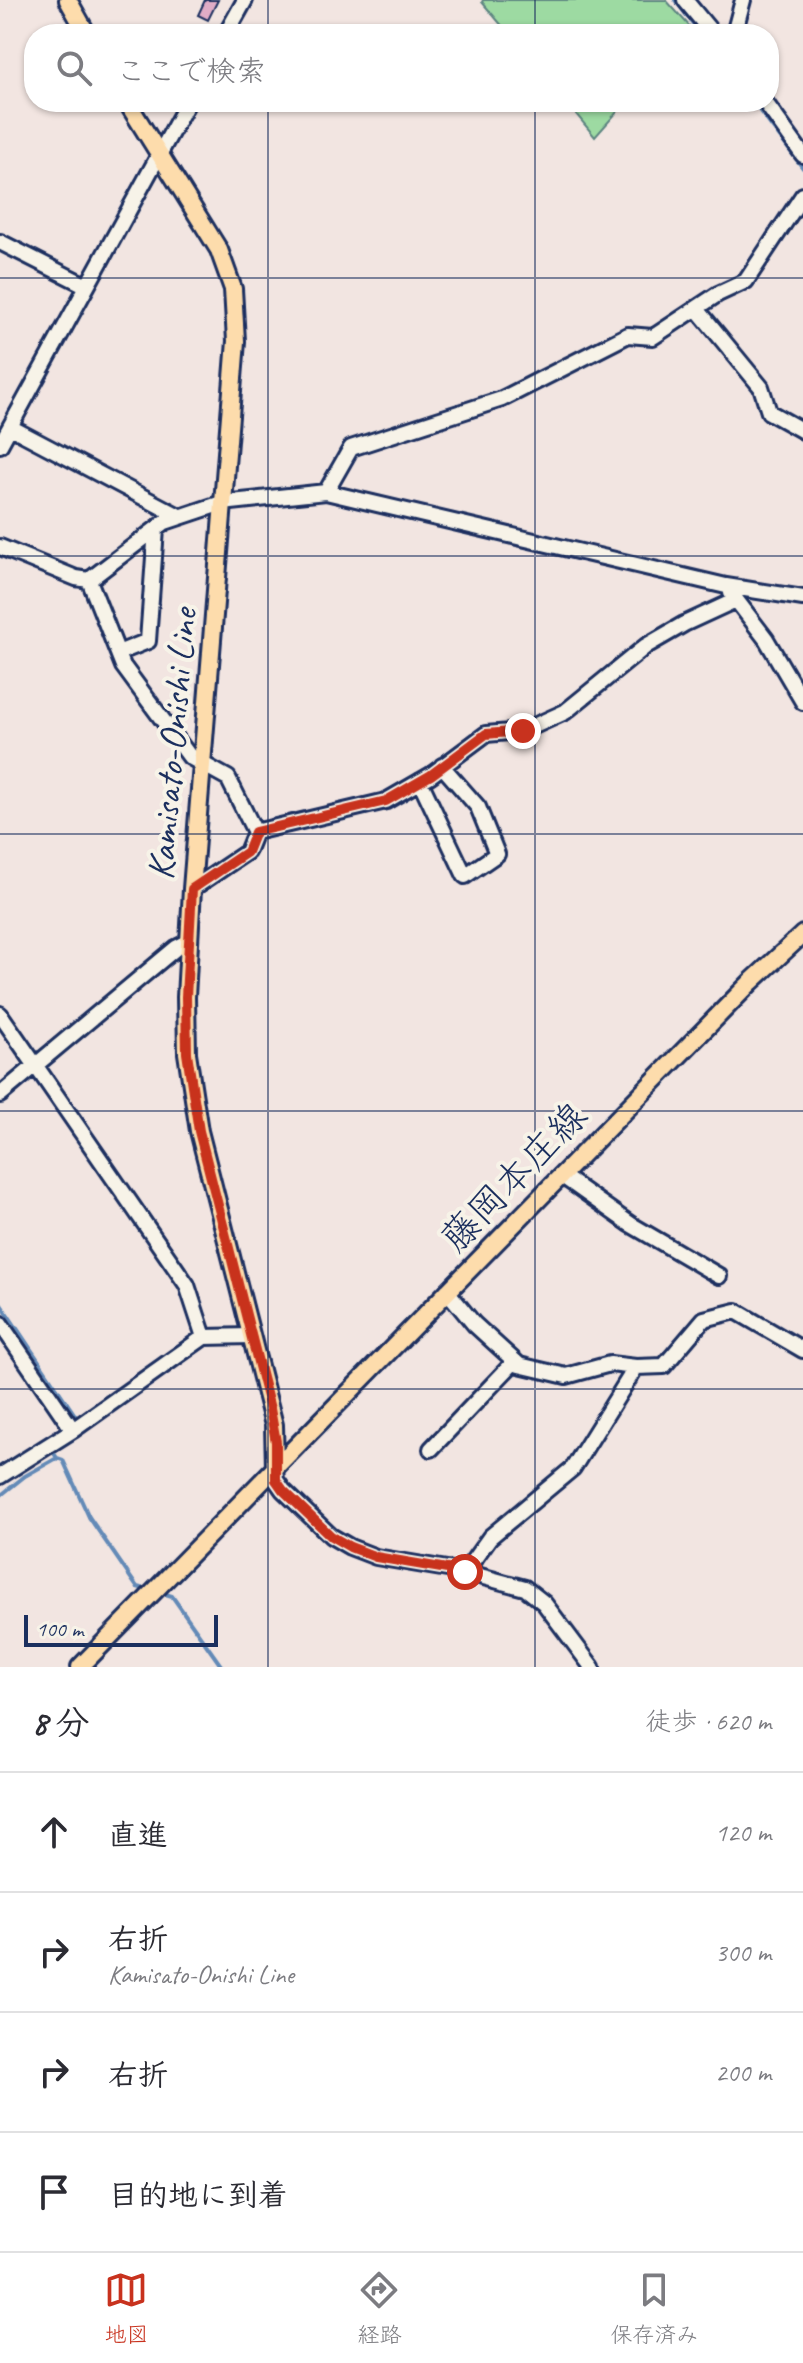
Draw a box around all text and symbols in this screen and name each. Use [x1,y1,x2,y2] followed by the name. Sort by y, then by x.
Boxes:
[24,24,779,112] search box
[52,46,96,90] icon: search
[116,52,266,90] text: ここで検索
[137,604,207,881] street label: Kamisato-Onishi Line
[505,713,541,749] route end
[431,1092,597,1262] street label: 藤岡本庄線
[447,1554,483,1590] route start
[24,1611,218,1647] scale bar
[36,1615,83,1643] text: 100 m
[32,1701,90,1744] text: 8 分
[646,1705,771,1738] text: 徒歩 · 620 m
[32,1810,76,1854] icon: ahead
[108,1816,168,1854] text: 直進
[715,1816,771,1849] text: 120 m
[108,1920,168,1958] text: 右折
[32,1930,76,1974] icon: right
[715,1936,771,1969] text: 300 m
[108,1958,294,1991] text: Kamisato-Onishi Line
[32,2050,76,2094] icon: right
[108,2056,168,2094] text: 右折
[715,2056,771,2089] text: 200 m
[32,2170,76,2214] icon: arrive
[108,2176,288,2214] text: 目的地に到着
[104,2268,149,2349] tab: 地図
[357,2268,402,2349] tab: 経路
[610,2268,699,2349] tab: 保存済み

